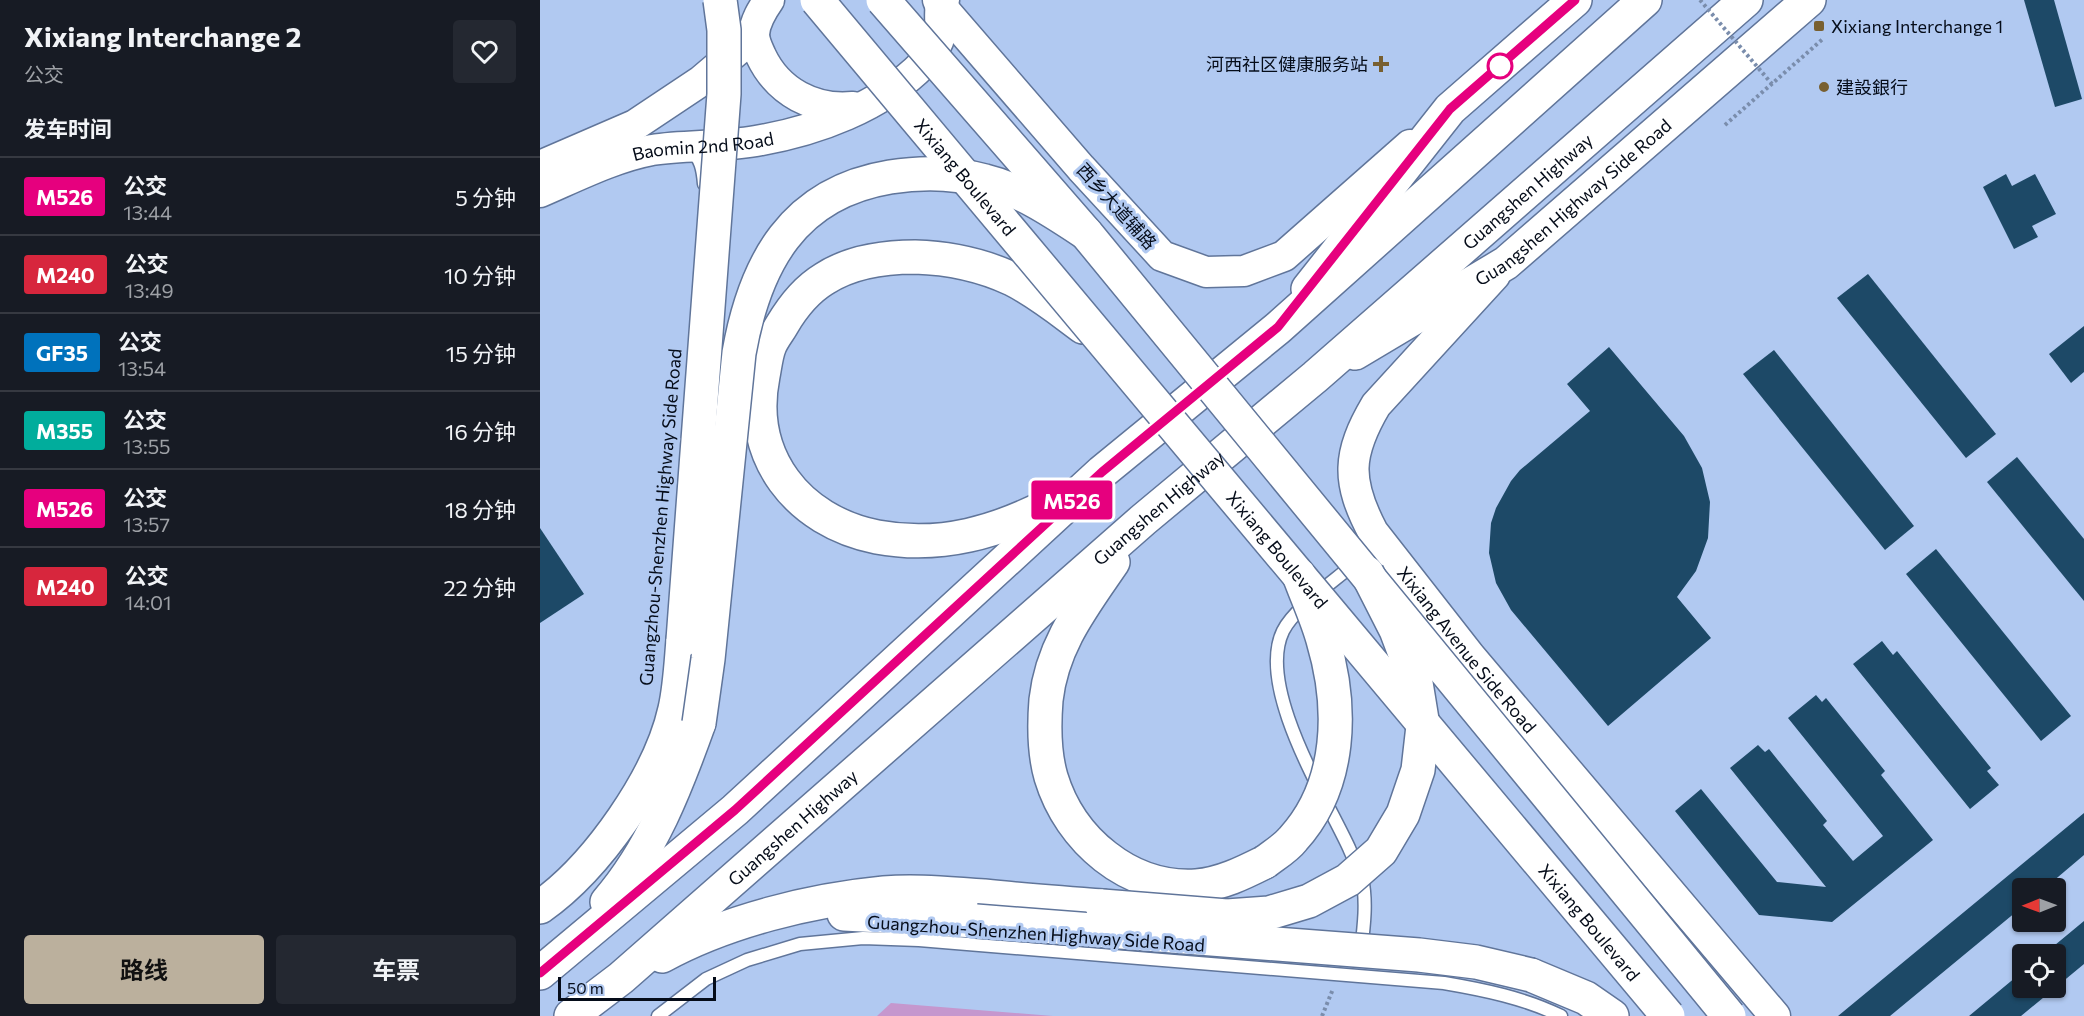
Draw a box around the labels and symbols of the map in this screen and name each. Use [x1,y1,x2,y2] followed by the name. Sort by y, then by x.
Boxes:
[1831,15,2003,37] place label: Xixiang Interchange 1
[1812,19,1826,33] marker: Xixiang Interchange 1
[1206,53,1368,75] place label: 河西社区健康服务站
[1487,53,1513,79] unlabelled marker
[1372,55,1390,73] marker: 河西社区健康服务站
[1836,76,1908,98] place label: 建設銀行
[1817,80,1831,94] marker: 建設銀行
[910,114,1021,240] street label: Xixiang Boulevard
[1471,114,1676,290] street label: Guangshen Highway Side Road
[630,127,776,165] street label: Baomin 2nd Road
[1458,129,1597,254] street label: Guangshen Highway
[1073,159,1161,253] street label: 西乡大道辅路
[634,348,686,686] street label: Guangzhou-Shenzhen Highway Side Road
[1088,446,1229,570] street label: Guangshen Highway
[1030,480,1114,520] line badge: M526
[1222,487,1333,613] street label: Xixiang Boulevard
[1393,562,1541,737] street label: Xixiang Avenue Side Road
[723,765,862,890] street label: Guangshen Highway
[1534,859,1645,985] street label: Xixiang Boulevard
[2012,878,2066,932] north arrow
[866,910,1206,956] street label: Guangzhou-Shenzhen Highway Side Road
[558,974,716,1002] scale bar

